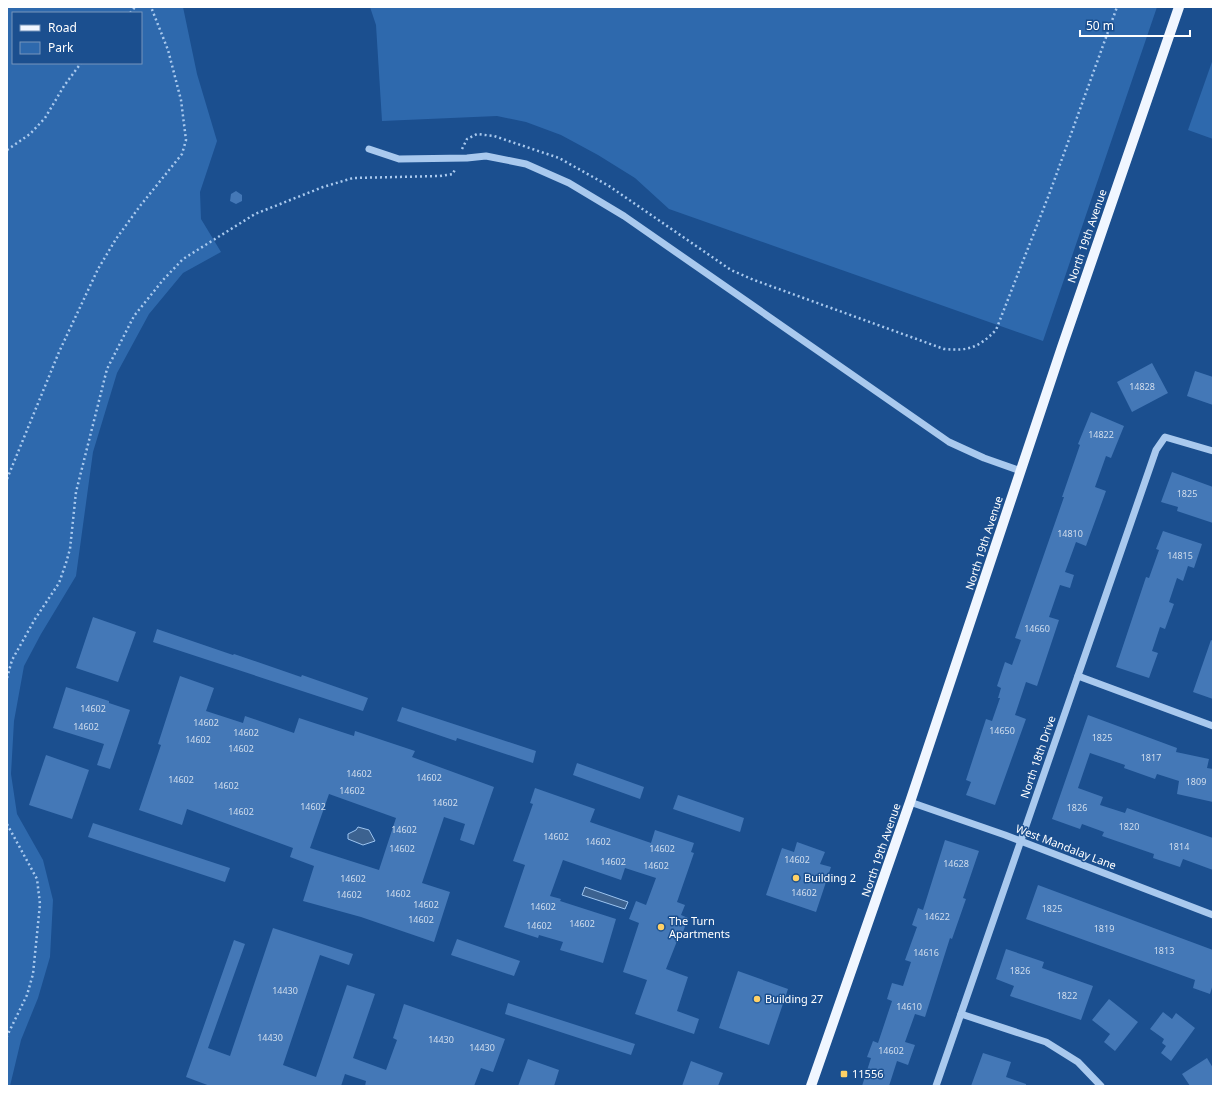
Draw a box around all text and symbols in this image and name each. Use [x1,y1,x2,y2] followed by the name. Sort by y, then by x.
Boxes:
[12,12,142,64] legend
[1080,12,1190,38] scale bar
[1086,17,1114,34] text: 50 m
[48,19,77,36] text: Road
[48,39,74,56] text: Park
[1063,187,1110,285] street label: North 19th Avenue
[1129,380,1155,393] house number: 14828
[1088,428,1114,441] house number: 14822
[1177,487,1197,500] house number: 1825
[961,494,1006,592] street label: North 19th Avenue
[1057,527,1083,540] house number: 14810
[1167,549,1193,562] house number: 14815
[1024,622,1050,635] house number: 14660
[80,702,106,715] house number: 14602
[1016,713,1059,800] street label: North 18th Drive
[193,716,219,729] house number: 14602
[73,720,99,733] house number: 14602
[989,724,1015,737] house number: 14650
[233,726,259,739] house number: 14602
[1092,731,1112,744] house number: 1825
[185,733,211,746] house number: 14602
[228,742,254,755] house number: 14602
[1141,751,1161,764] house number: 1817
[346,767,372,780] house number: 14602
[416,771,442,784] house number: 14602
[168,773,194,786] house number: 14602
[1186,775,1206,788] house number: 1809
[213,779,239,792] house number: 14602
[339,784,365,797] house number: 14602
[432,796,458,809] house number: 14602
[300,800,326,813] house number: 14602
[857,801,904,899] street label: North 19th Avenue
[1067,801,1087,814] house number: 1826
[228,805,254,818] house number: 14602
[1014,820,1119,873] street label: West Mandalay Lane
[1119,820,1139,833] house number: 1820
[391,823,417,836] house number: 14602
[543,830,569,843] house number: 14602
[585,835,611,848] house number: 14602
[1169,840,1189,853] house number: 1814
[389,842,415,855] house number: 14602
[649,842,675,855] house number: 14602
[784,853,810,866] house number: 14602
[600,855,626,868] house number: 14602
[943,857,969,870] house number: 14628
[643,859,669,872] house number: 14602
[804,870,856,885] place label: Building 2
[340,872,366,885] house number: 14602
[791,873,801,883] marker: Building 2
[791,886,817,899] house number: 14602
[385,887,411,900] house number: 14602
[336,888,362,901] house number: 14602
[413,898,439,911] house number: 14602
[530,900,556,913] house number: 14602
[1042,902,1062,915] house number: 1825
[924,910,950,923] house number: 14622
[408,913,434,926] house number: 14602
[669,913,730,941] place label: The Turn Apartments
[569,917,595,930] house number: 14602
[526,919,552,932] house number: 14602
[656,922,666,932] marker: The Turn Apartments
[1094,922,1114,935] house number: 1819
[1154,944,1174,957] house number: 1813
[913,946,939,959] house number: 14616
[1010,964,1030,977] house number: 1826
[272,984,298,997] house number: 14430
[1057,989,1077,1002] house number: 1822
[765,991,823,1006] place label: Building 27
[752,994,762,1004] marker: Building 27
[896,1000,922,1013] house number: 14610
[257,1031,283,1044] house number: 14430
[428,1033,454,1046] house number: 14430
[469,1041,495,1054] house number: 14430
[878,1044,904,1057] house number: 14602
[852,1066,883,1081] place label: 11556
[839,1069,849,1079] marker: 11556

